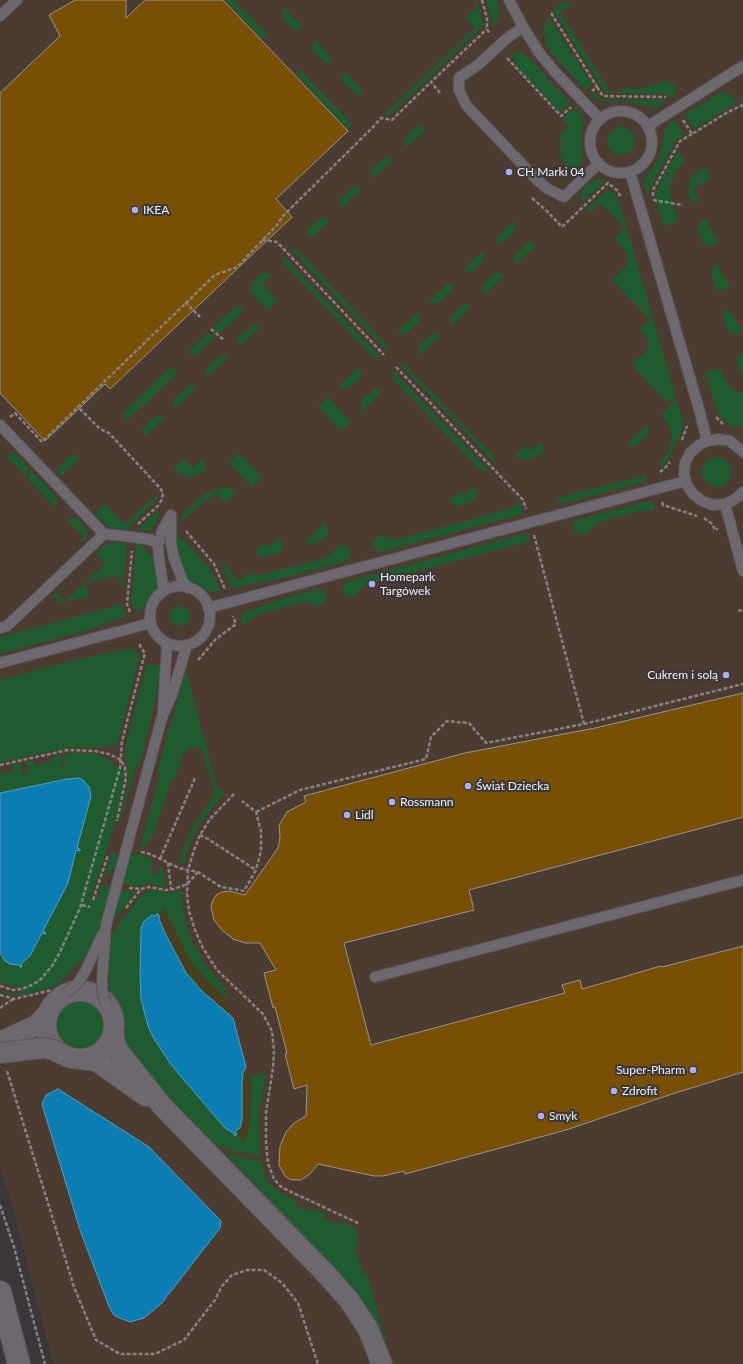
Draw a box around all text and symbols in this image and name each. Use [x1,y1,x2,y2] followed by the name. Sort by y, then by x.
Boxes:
[517,165,585,179] place label: CH Marki 04
[504,167,514,177] marker: CH Marki 04
[143,203,169,217] place label: IKEA
[130,205,140,215] marker: IKEA
[380,570,435,598] place label: Homepark Targówek
[367,579,377,589] marker: Homepark Targówek
[647,668,718,682] place label: Cukrem i solą
[721,670,731,680] marker: Cukrem i solą
[476,779,549,793] place label: Świat Dziecka
[463,781,473,791] marker: Świat Dziecka
[400,795,454,809] place label: Rossmann
[387,797,397,807] marker: Rossmann
[355,808,374,822] place label: Lidl
[342,810,352,820] marker: Lidl
[616,1063,685,1077] place label: Super-Pharm
[688,1065,698,1075] marker: Super-Pharm
[622,1084,658,1098] place label: Zdrofit
[609,1086,619,1096] marker: Zdrofit
[549,1109,577,1123] place label: Smyk
[536,1111,546,1121] marker: Smyk

